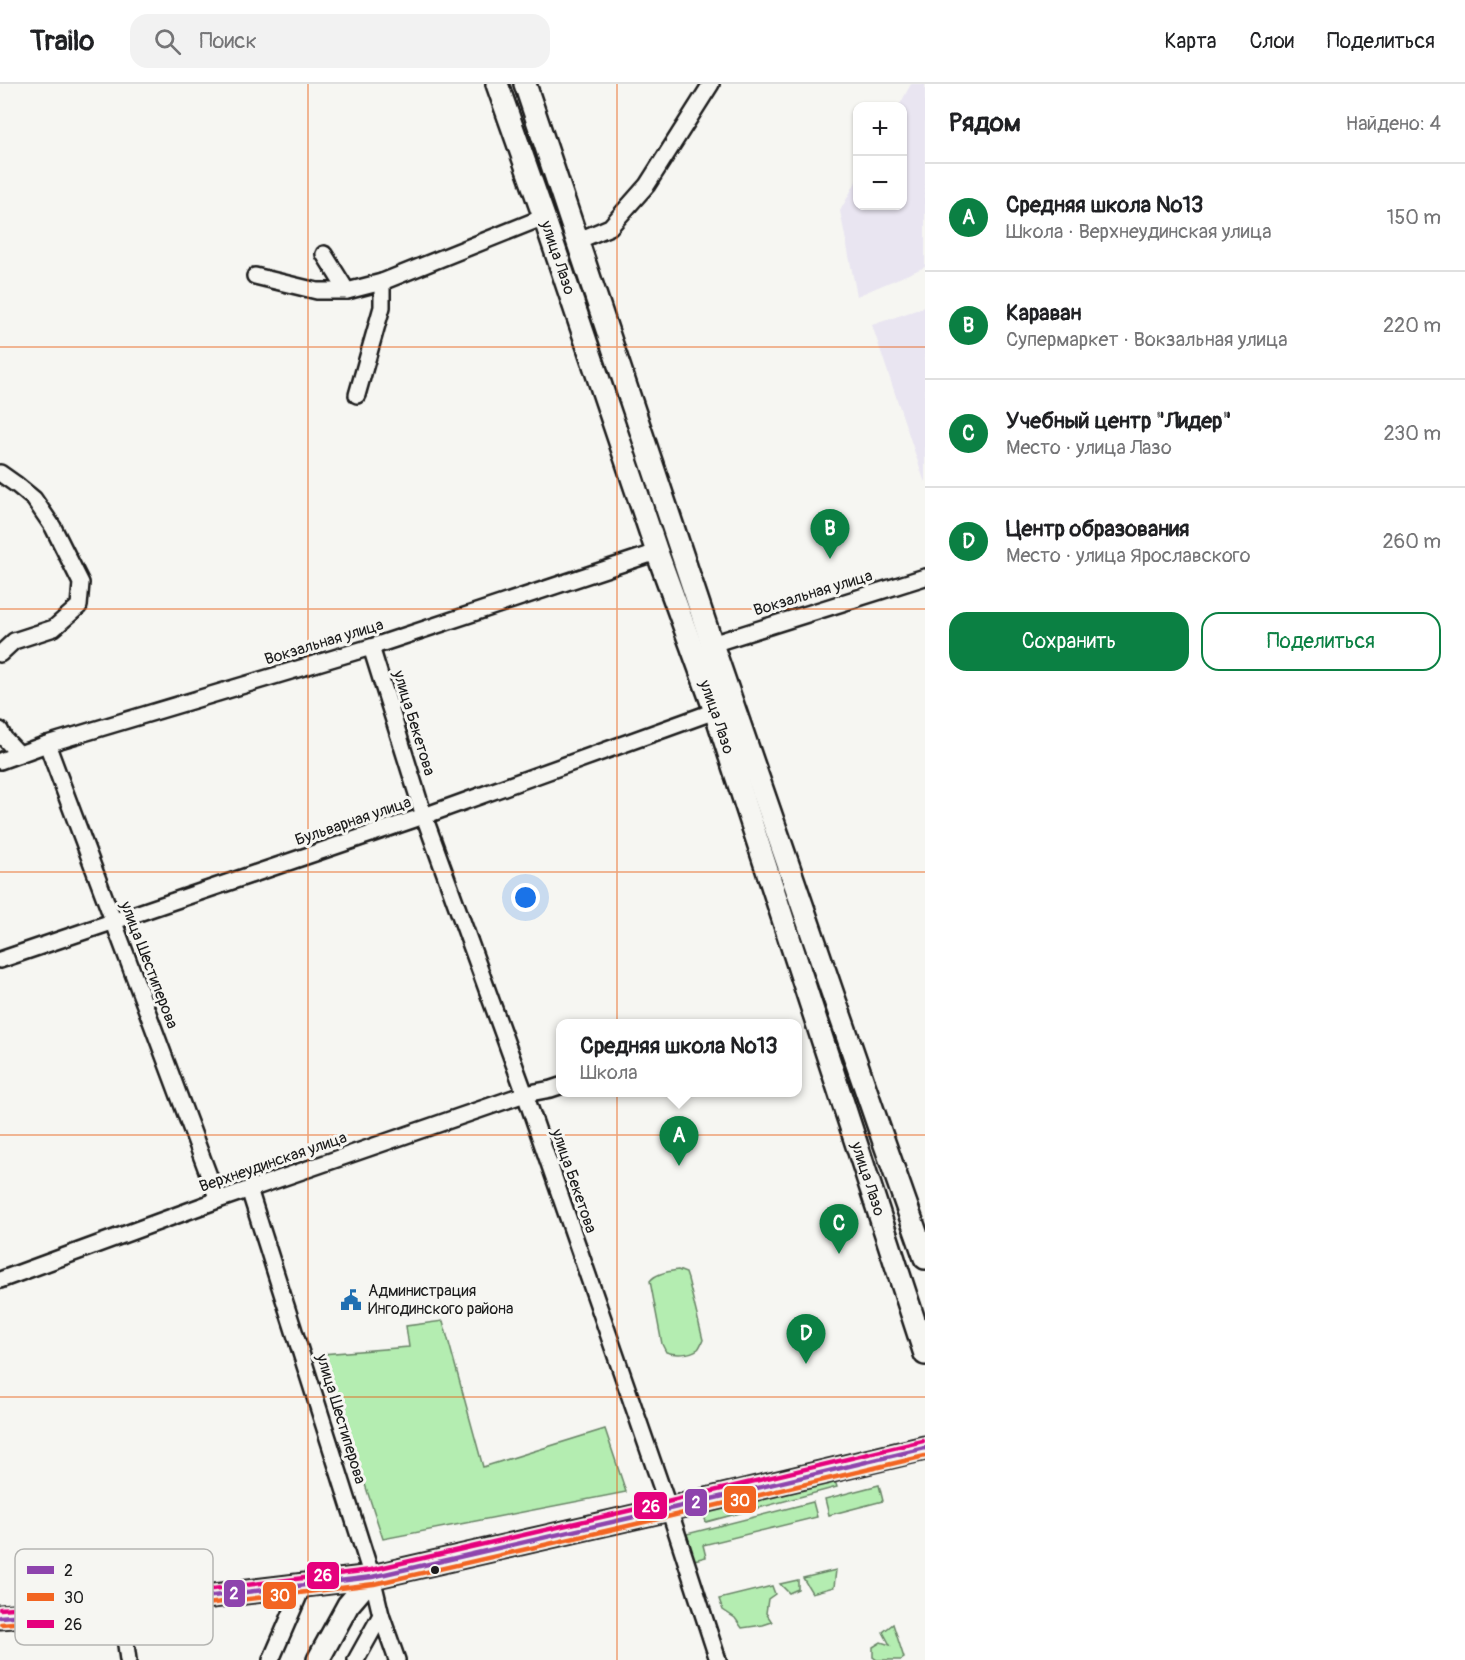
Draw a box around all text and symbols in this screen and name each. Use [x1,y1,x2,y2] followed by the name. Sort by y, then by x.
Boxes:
[130,14,550,68] search box
[30,24,94,59] text: Trailo
[151,25,184,58] icon: search
[199,27,257,55] text: Поиск
[1164,28,1216,55] text: Карта
[1249,28,1294,55] text: Слои
[1327,28,1435,55] text: Поделиться
[853,102,907,210] map controls
[853,102,907,156] button: +
[949,107,1021,139] text: Рядом
[1346,111,1441,136] text: Найдено: 4
[853,156,907,210] button: −
[1006,191,1203,219] text: Средняя школа №13
[962,205,975,230] text: A
[1387,205,1441,230] text: 150 m
[536,217,580,298] street label: улица Лазо
[1006,219,1272,244] text: Школа · Верхнеудинская улица
[1006,299,1082,327] text: Караван
[963,313,974,338] text: B
[1383,313,1441,338] text: 220 m
[1006,327,1287,352] text: Супермаркет · Вокзальная улица
[1006,407,1231,435] text: Учебный центр "Лидер"
[962,421,975,446] text: C
[1384,421,1441,446] text: 230 m
[1006,435,1172,460] text: Место · улица Лазо
[810,510,850,559] pin: B
[1006,515,1189,543] text: Центр образования
[962,529,975,554] text: D
[1382,529,1441,554] text: 260 m
[1006,543,1250,568] text: Место · улица Ярославского
[751,565,875,621] street label: Вокзальная улица
[949,612,1189,671] button: Сохранить
[1201,612,1441,671] button: Поделиться
[262,614,386,670] street label: Вокзальная улица
[388,667,439,778] street label: улица Бекетова
[694,676,738,757] street label: улица Лазо
[292,792,414,850] street label: Бульварная улица
[511,883,540,912] your location
[115,898,182,1031] street label: улица Шестиперова
[556,1019,802,1097] popup
[580,1032,778,1060] text: Средняя школа №13
[580,1060,638,1085] text: Школа
[660,1116,698,1166] pin: A
[546,1125,601,1236] street label: улица Бекетова
[197,1127,349,1197] street label: Верхнеудинская улица
[846,1138,889,1219] street label: улица Лазо
[820,1204,858,1254] pin: C
[368,1281,514,1319] place label: Администрация Ингодинского района
[339,1288,363,1312] public building icon: Администрация Ингодинского района
[786,1314,826,1364] pin: D
[311,1351,370,1486] street label: улица Шестиперова
[723,1485,757,1514] line badge: 30
[684,1488,708,1517] line badge: 2
[633,1491,668,1520] line badge: 26
[730,1491,750,1511] text: 30
[692,1493,701,1513] text: 2
[642,1497,660,1517] text: 26
[15,1549,213,1645] legend
[64,1561,73,1581] text: 2
[306,1561,340,1590] line badge: 26
[429,1564,441,1576] unlabelled marker
[314,1566,332,1586] text: 26
[223,1579,246,1608] line badge: 2
[262,1581,297,1610] line badge: 30
[230,1584,239,1604] text: 2
[270,1586,290,1606] text: 30
[64,1588,84,1608] text: 30
[64,1615,82,1635] text: 26

